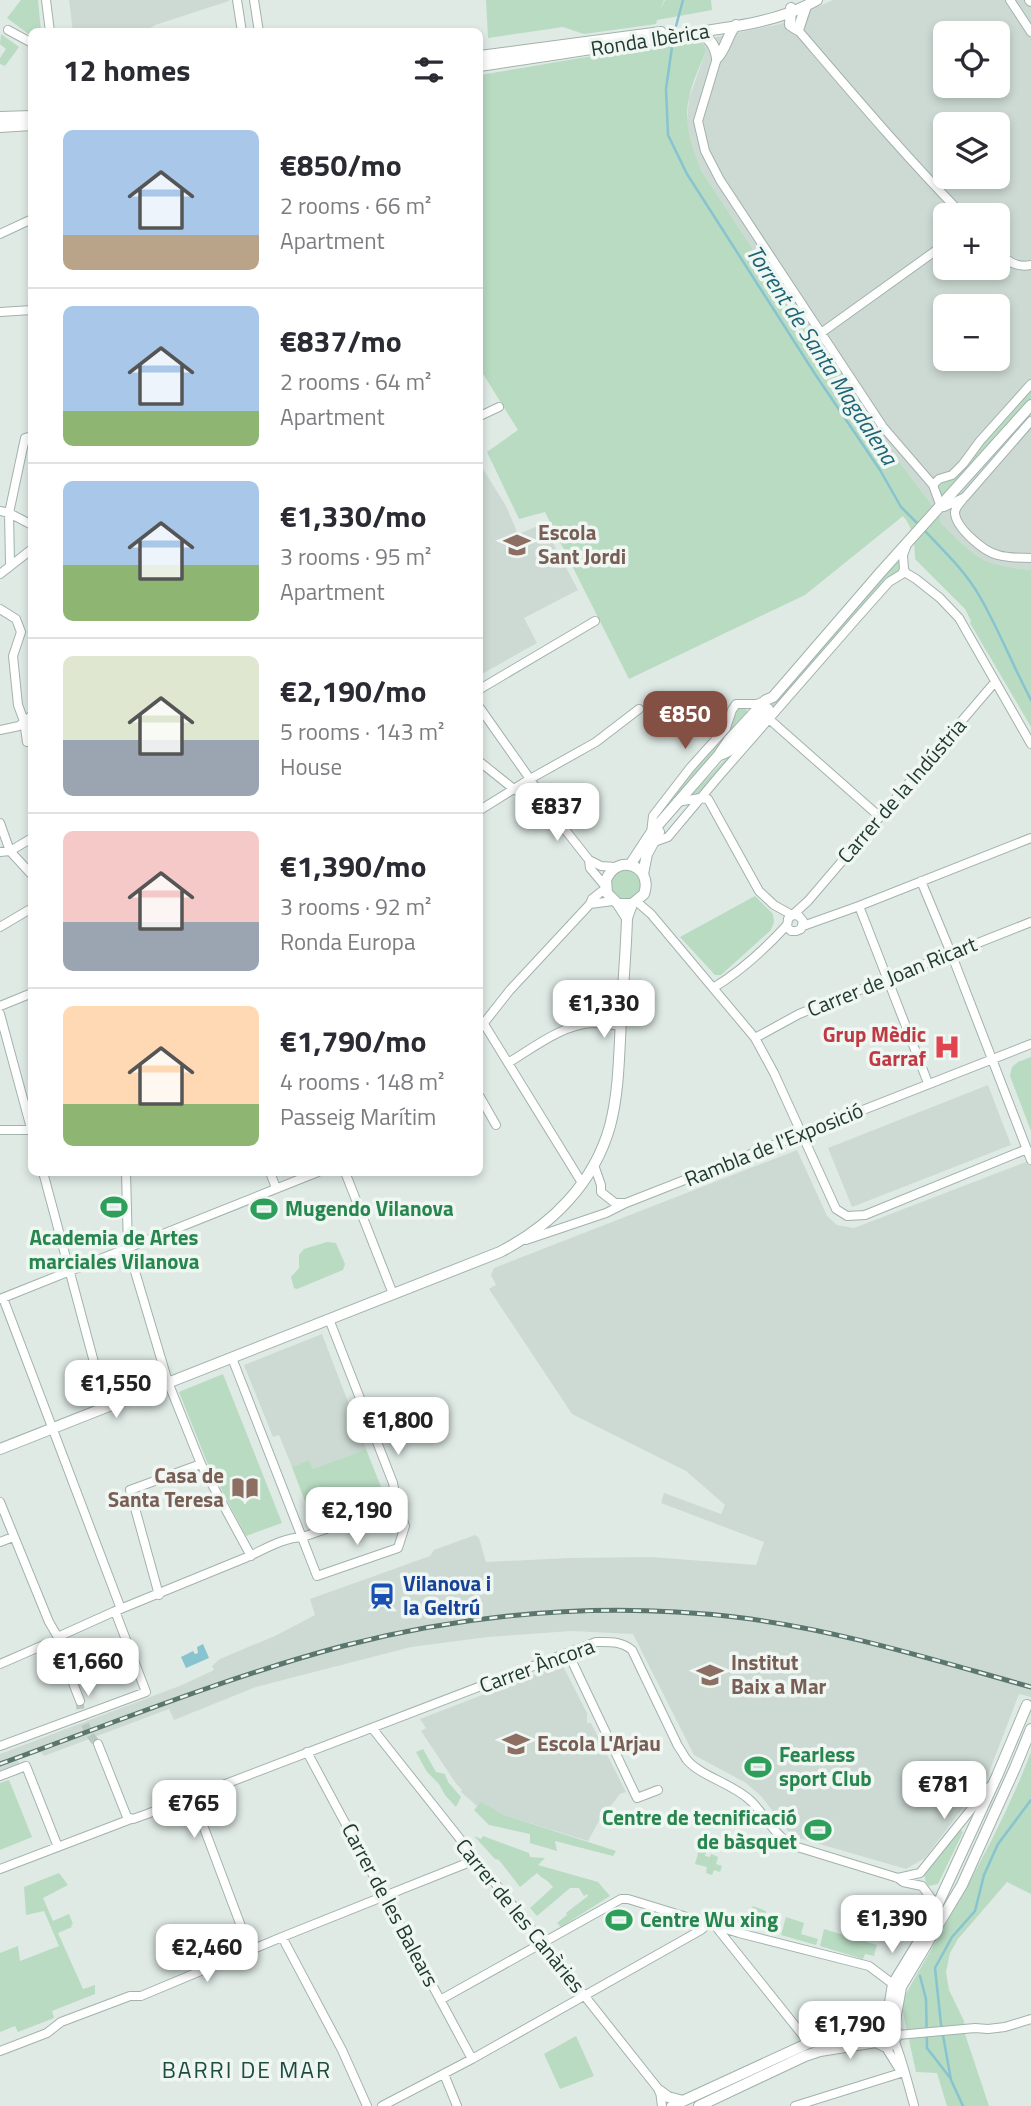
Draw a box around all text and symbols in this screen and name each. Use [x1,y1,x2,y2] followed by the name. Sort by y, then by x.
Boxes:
[588,14,712,64] street label: Ronda Ibèrica
[933,21,1010,371] map controls
[933,21,1010,98] button: locate
[63,47,190,93] text: 12 homes
[410,51,448,89] icon: filters
[933,112,1010,189] button: layers
[280,142,402,188] text: €850/mo
[119,158,203,242] icon: home
[280,188,431,223] text: 2 rooms · 66 m²
[933,203,1010,280] button: +
[280,223,385,258] text: Apartment
[738,238,908,473] water label: Torrent de Santa Magdalena
[933,294,1010,371] button: −
[280,318,402,364] text: €837/mo
[119,334,203,418] icon: home
[280,364,431,399] text: 2 rooms · 64 m²
[280,399,385,434] text: Apartment
[280,493,426,539] text: €1,330/mo
[119,509,203,593] icon: home
[538,516,626,572] place label: Escola Sant Jordi
[502,530,532,560] school or university icon: Escola Sant Jordi
[280,539,431,574] text: 3 rooms · 95 m²
[280,574,385,609] text: Apartment
[280,668,426,714] text: €2,190/mo
[119,684,203,768] icon: home
[644,692,726,751] pin: €850
[659,696,711,731] text: €850
[829,710,974,870] street label: Carrer de la Indústria
[280,714,444,749] text: 5 rooms · 143 m²
[280,749,342,784] text: House
[516,784,598,843] pin: €837
[531,788,583,823] text: €837
[280,843,426,889] text: €1,390/mo
[119,859,203,943] icon: home
[280,889,431,924] text: 3 rooms · 92 m²
[280,924,415,959] text: Ronda Europa
[802,927,982,1025] street label: Carrer de Joan Ricart
[547,981,661,1040] pin: €1,330
[569,985,639,1020] text: €1,330
[280,1018,426,1064] text: €1,790/mo
[823,1018,926,1074] place label: Grup Mèdic Garraf
[932,1032,962,1062] hospital icon: Grup Mèdic Garraf
[119,1034,203,1118] icon: home
[280,1064,444,1099] text: 4 rooms · 148 m²
[680,1094,868,1195] street label: Rambla de l'Exposició
[280,1099,436,1134] text: Passeig Marítim
[99,1192,129,1222] sports icon: Academia de Artes marciales Vilanova
[285,1192,454,1224] place label: Mugendo Vilanova
[249,1194,279,1224] sports icon: Mugendo Vilanova
[29,1221,200,1277] place label: Academia de Artes marciales Vilanova
[59,1360,173,1420] pin: €1,550
[81,1365,151,1400] text: €1,550
[341,1398,455,1457] pin: €1,800
[363,1402,433,1437] text: €1,800
[108,1459,224,1515] place label: Casa de Santa Teresa
[230,1473,260,1503] library icon: Casa de Santa Teresa
[300,1488,414,1547] pin: €2,190
[322,1492,392,1527] text: €2,190
[403,1567,491,1623] place label: Vilanova i la Geltrú
[367,1581,397,1611] station icon: Vilanova i la Geltrú
[475,1629,599,1701] street label: Carrer Àncora
[31,1638,145,1698] pin: €1,660
[53,1643,123,1678] text: €1,660
[731,1646,827,1702] place label: Institut Baix a Mar
[695,1660,725,1690] school or university icon: Institut Baix a Mar
[537,1727,661,1759] place label: Escola L'Arjau
[501,1729,531,1759] school or university icon: Escola L'Arjau
[779,1738,872,1794] place label: Fearless sport Club
[743,1752,773,1782] sports icon: Fearless sport Club
[903,1762,985,1821] pin: €781
[918,1766,970,1801] text: €781
[153,1780,235,1840] pin: €765
[168,1785,220,1820] text: €765
[602,1801,797,1857] place label: Centre de tecnificació de bàsquet
[803,1815,833,1845] sports icon: Centre de tecnificació de bàsquet
[334,1817,448,1992] street label: Carrer de les Balears
[448,1831,593,2000] street label: Carrer de les Canàries
[835,1896,949,1955] pin: €1,390
[857,1900,927,1935] text: €1,390
[640,1903,778,1935] place label: Centre Wu xing
[604,1905,634,1935] sports icon: Centre Wu xing
[150,1924,264,1984] pin: €2,460
[172,1929,242,1964] text: €2,460
[793,2002,907,2061] pin: €1,790
[815,2006,885,2041] text: €1,790
[162,2052,332,2087] district label: BARRI DE MAR

